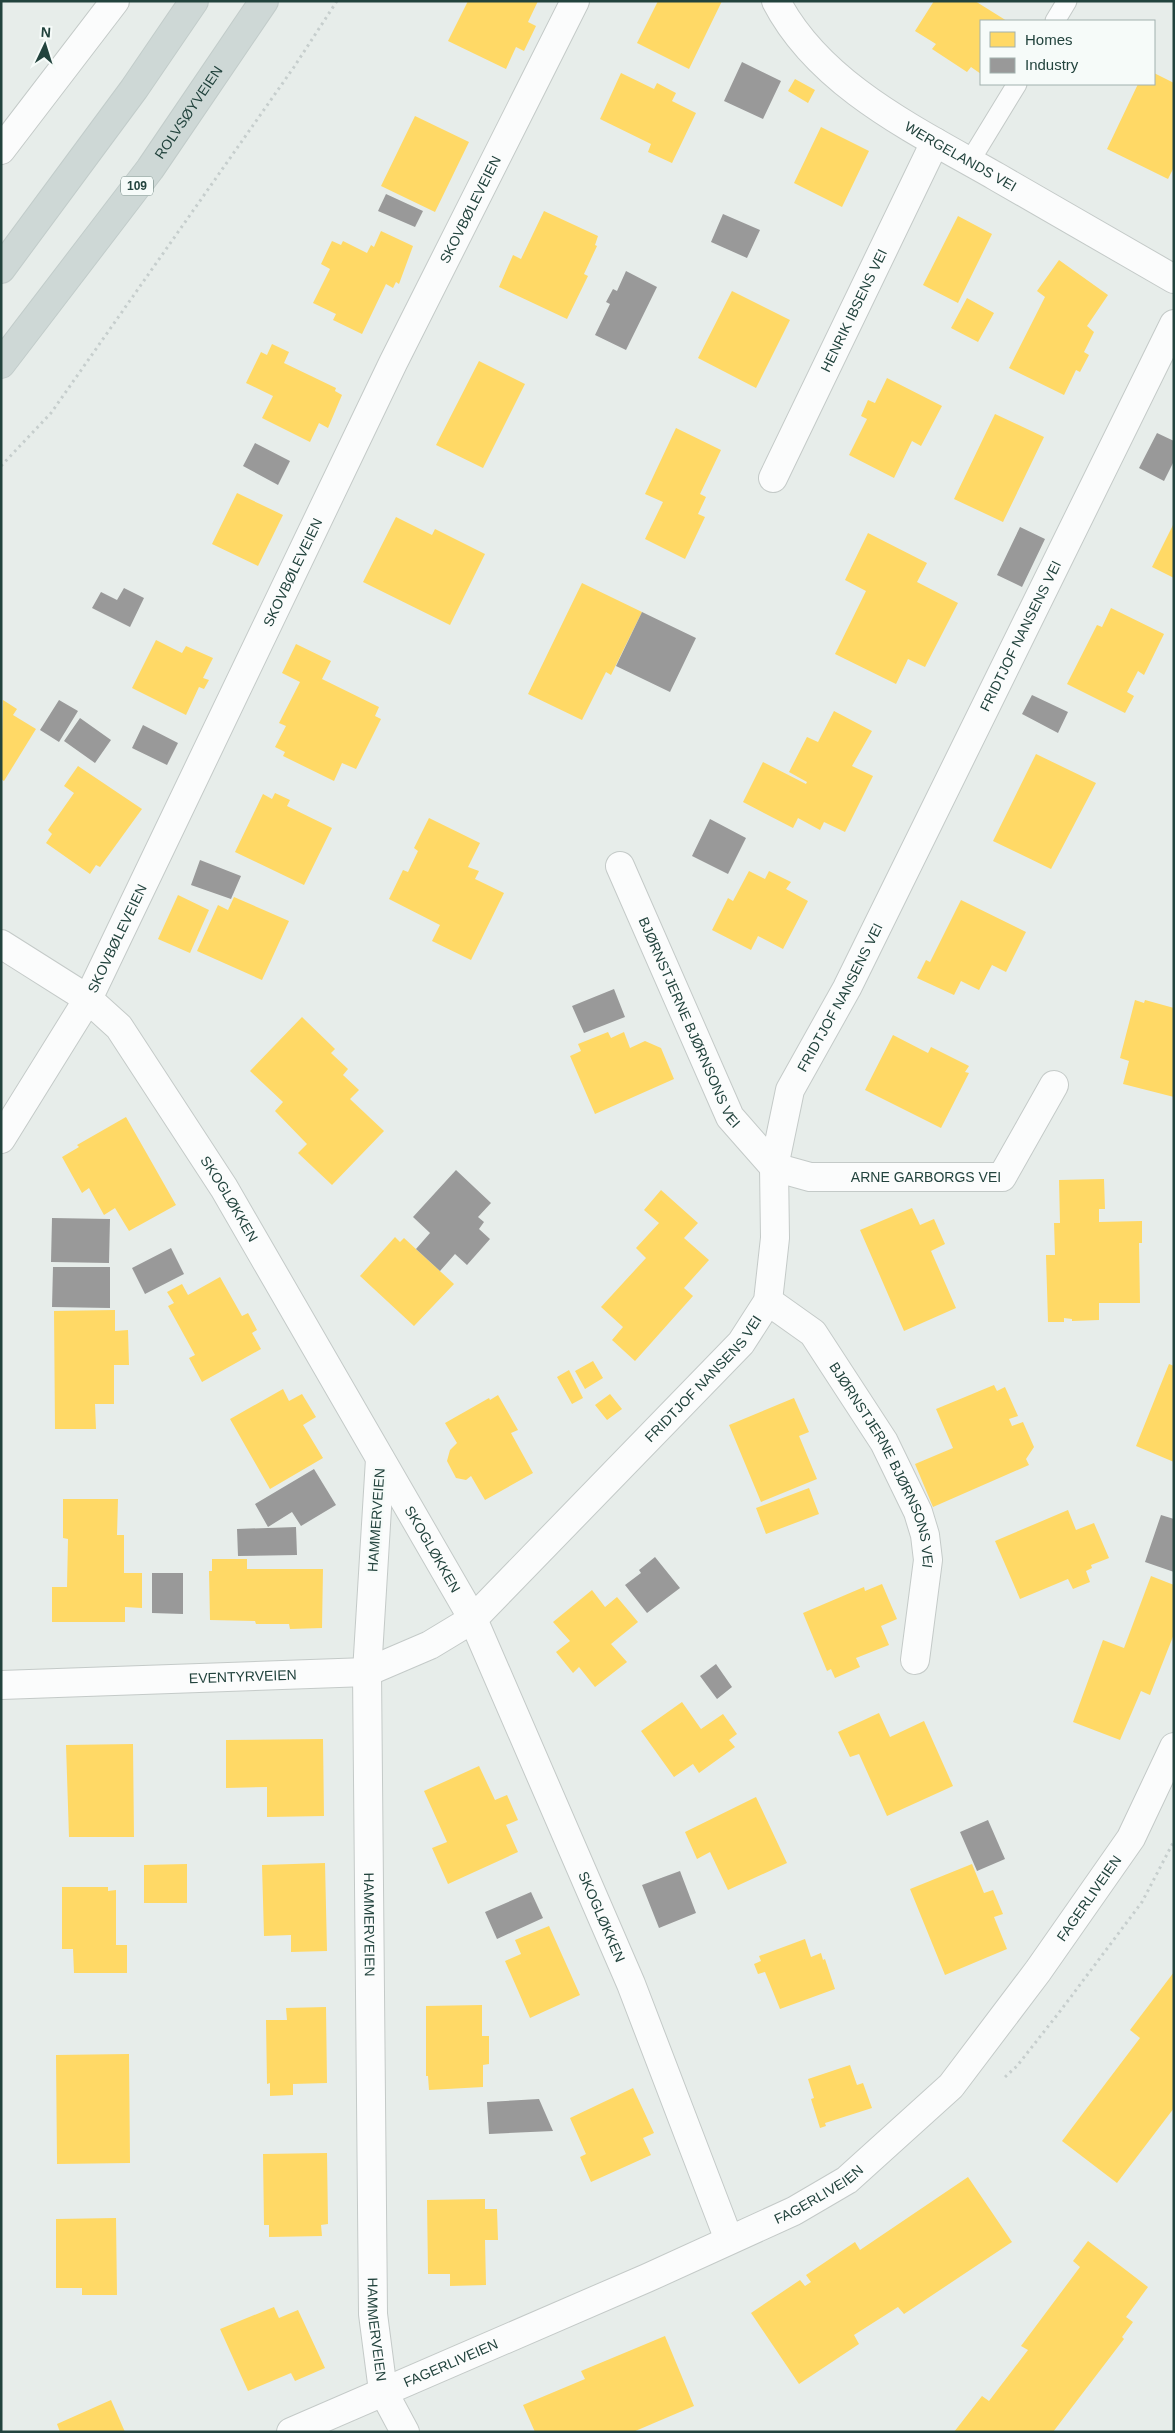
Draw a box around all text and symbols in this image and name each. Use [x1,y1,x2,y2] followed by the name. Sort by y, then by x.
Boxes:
[20,20,70,70] north arrow
[980,20,1155,85] legend
[40,24,52,40] text: N
[1025,31,1073,48] text: Homes
[1025,56,1079,73] text: Industry
[151,63,226,162] street label: ROLVSØYVEIEN
[902,118,1019,195] street label: WERGELANDS VEI
[436,153,504,266] street label: SKOVBØLEVEIEN
[121,177,153,196] road number: 109
[817,246,890,375] street label: HENRIK IBSENS VEI
[260,516,325,629] street label: SKOVBØLEVEIEN
[977,558,1064,714] street label: FRIDTJOF NANSENS VEI
[84,882,150,995] street label: SKOVBØLEVEIEN
[635,915,744,1131] street label: BJØRNSTJERNE BJØRNSONS VEI
[794,920,886,1074] street label: FRIDTJOF NANSENS VEI
[197,1153,261,1245] street label: SKOGLØKKEN
[851,1169,1001,1185] street label: ARNE GARBORGS VEI
[641,1312,765,1445] street label: FRIDTJOF NANSENS VEI
[826,1359,936,1569] street label: BJØRNSTJERNE BJØRNSONS VEI
[364,1468,388,1572] street label: HAMMERVEIEN
[401,1503,464,1595] street label: SKOGLØKKEN
[189,1666,297,1686] street label: EVENTYRVEIEN
[1053,1852,1124,1944] street label: FAGERLIVEIEN
[575,1869,629,1964] street label: SKOGLØKKEN
[361,1872,378,1977] street label: HAMMERVEIEN
[772,2161,866,2227] street label: FAGERLIVEIEN
[364,2277,390,2382] street label: HAMMERVEIEN
[401,2335,500,2390] street label: FAGERLIVEIEN

